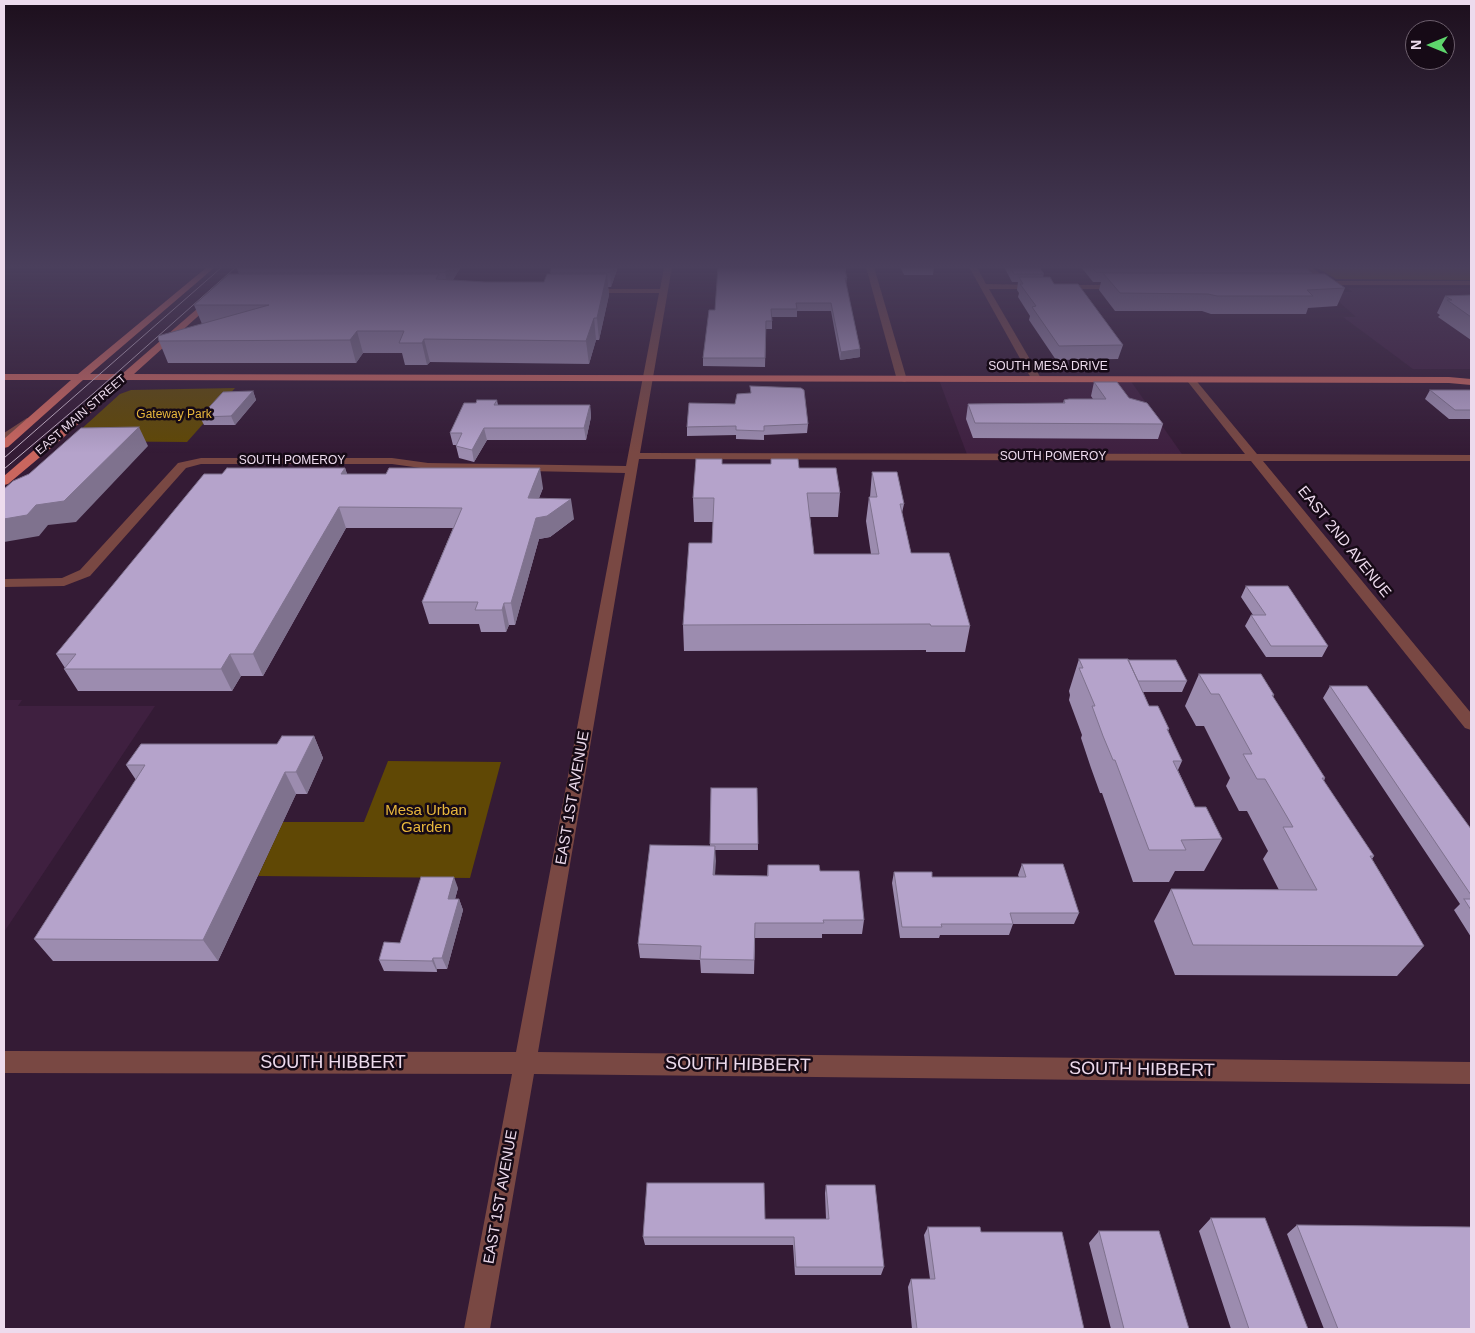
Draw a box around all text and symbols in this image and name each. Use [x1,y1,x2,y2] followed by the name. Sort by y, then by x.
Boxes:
[1405,20,1455,70] north arrow
[1408,40,1424,50] text: N
[988,360,1108,374] street label: SOUTH MESA DRIVE
[33,372,129,458] street label: EAST MAIN STREET
[136,408,212,422] park label: Gateway Park
[1000,450,1106,464] street label: SOUTH POMEROY
[239,454,345,468] street label: SOUTH POMEROY
[1294,483,1394,601] street label: EAST 2ND AVENUE
[552,730,594,866] street label: EAST 1ST AVENUE
[385,802,467,837] park label: Mesa Urban Garden
[260,1052,406,1074] street label: SOUTH HIBBERT
[665,1053,811,1077] street label: SOUTH HIBBERT
[1069,1058,1215,1082] street label: SOUTH HIBBERT
[480,1129,522,1265] street label: EAST 1ST AVENUE

